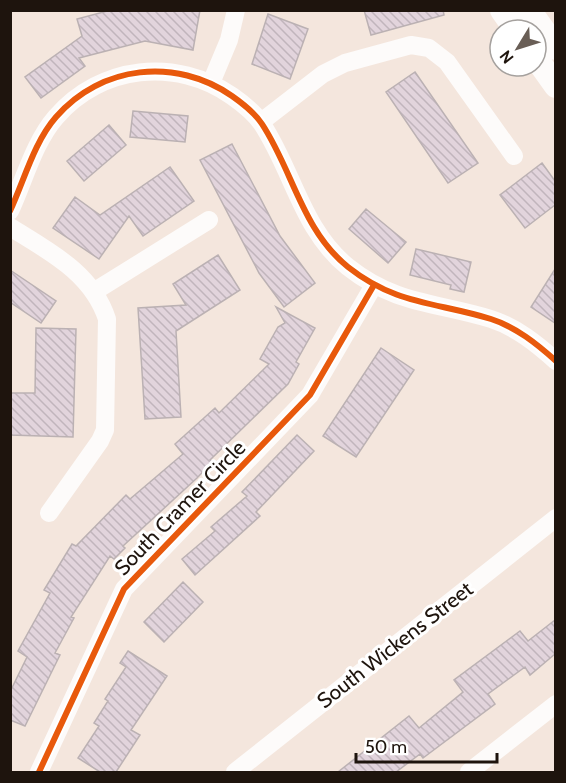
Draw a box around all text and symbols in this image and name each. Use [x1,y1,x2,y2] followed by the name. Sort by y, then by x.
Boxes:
[488,18,548,78] north arrow
[496,47,518,67] text: N
[109,435,250,580] street label: South Cramer Circle
[312,576,477,713] street label: South Wickens Street
[356,726,497,764] scale bar
[365,736,407,758] text: 50 m

